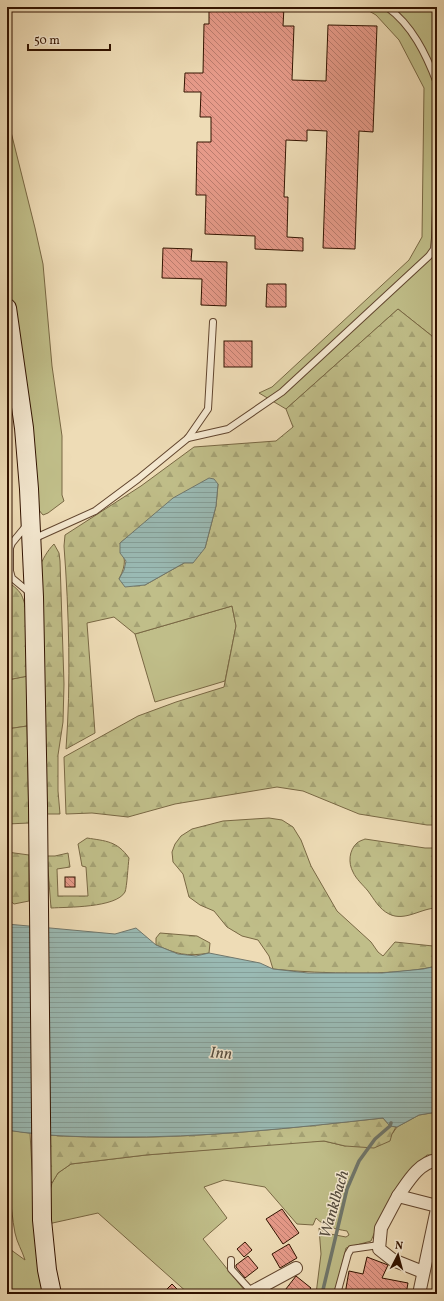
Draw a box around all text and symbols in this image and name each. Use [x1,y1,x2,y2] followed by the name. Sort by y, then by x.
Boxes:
[28,26,110,52] scale bar
[34,33,60,49] text: 50 m
[209,1042,233,1066] water label: Inn
[315,1168,355,1241] water label: Wanklbach
[378,1235,418,1275] north arrow
[394,1239,404,1254] text: N

